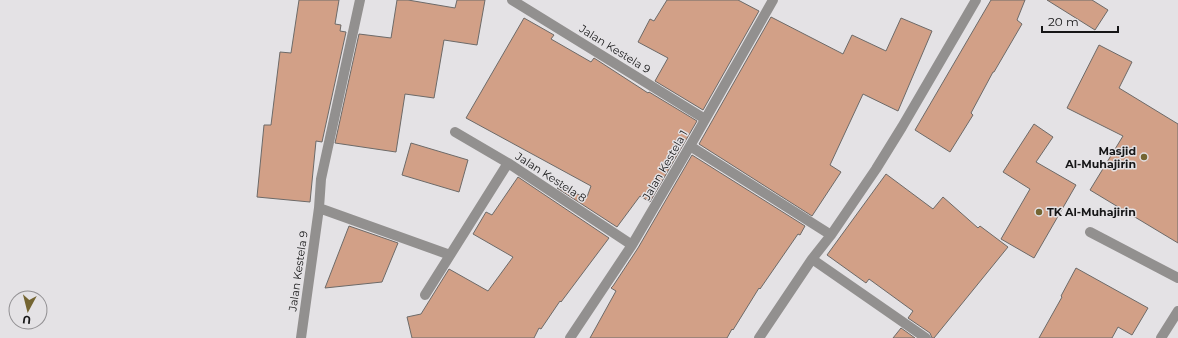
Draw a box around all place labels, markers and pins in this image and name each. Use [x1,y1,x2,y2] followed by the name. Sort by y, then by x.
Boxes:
[1064,144,1136,171] place label: Masjid Al-Muhajirin
[1139,152,1149,162] marker: Masjid Al-Muhajirin
[1047,205,1136,219] place label: TK Al-Muhajirin
[1034,207,1044,217] marker: TK Al-Muhajirin

